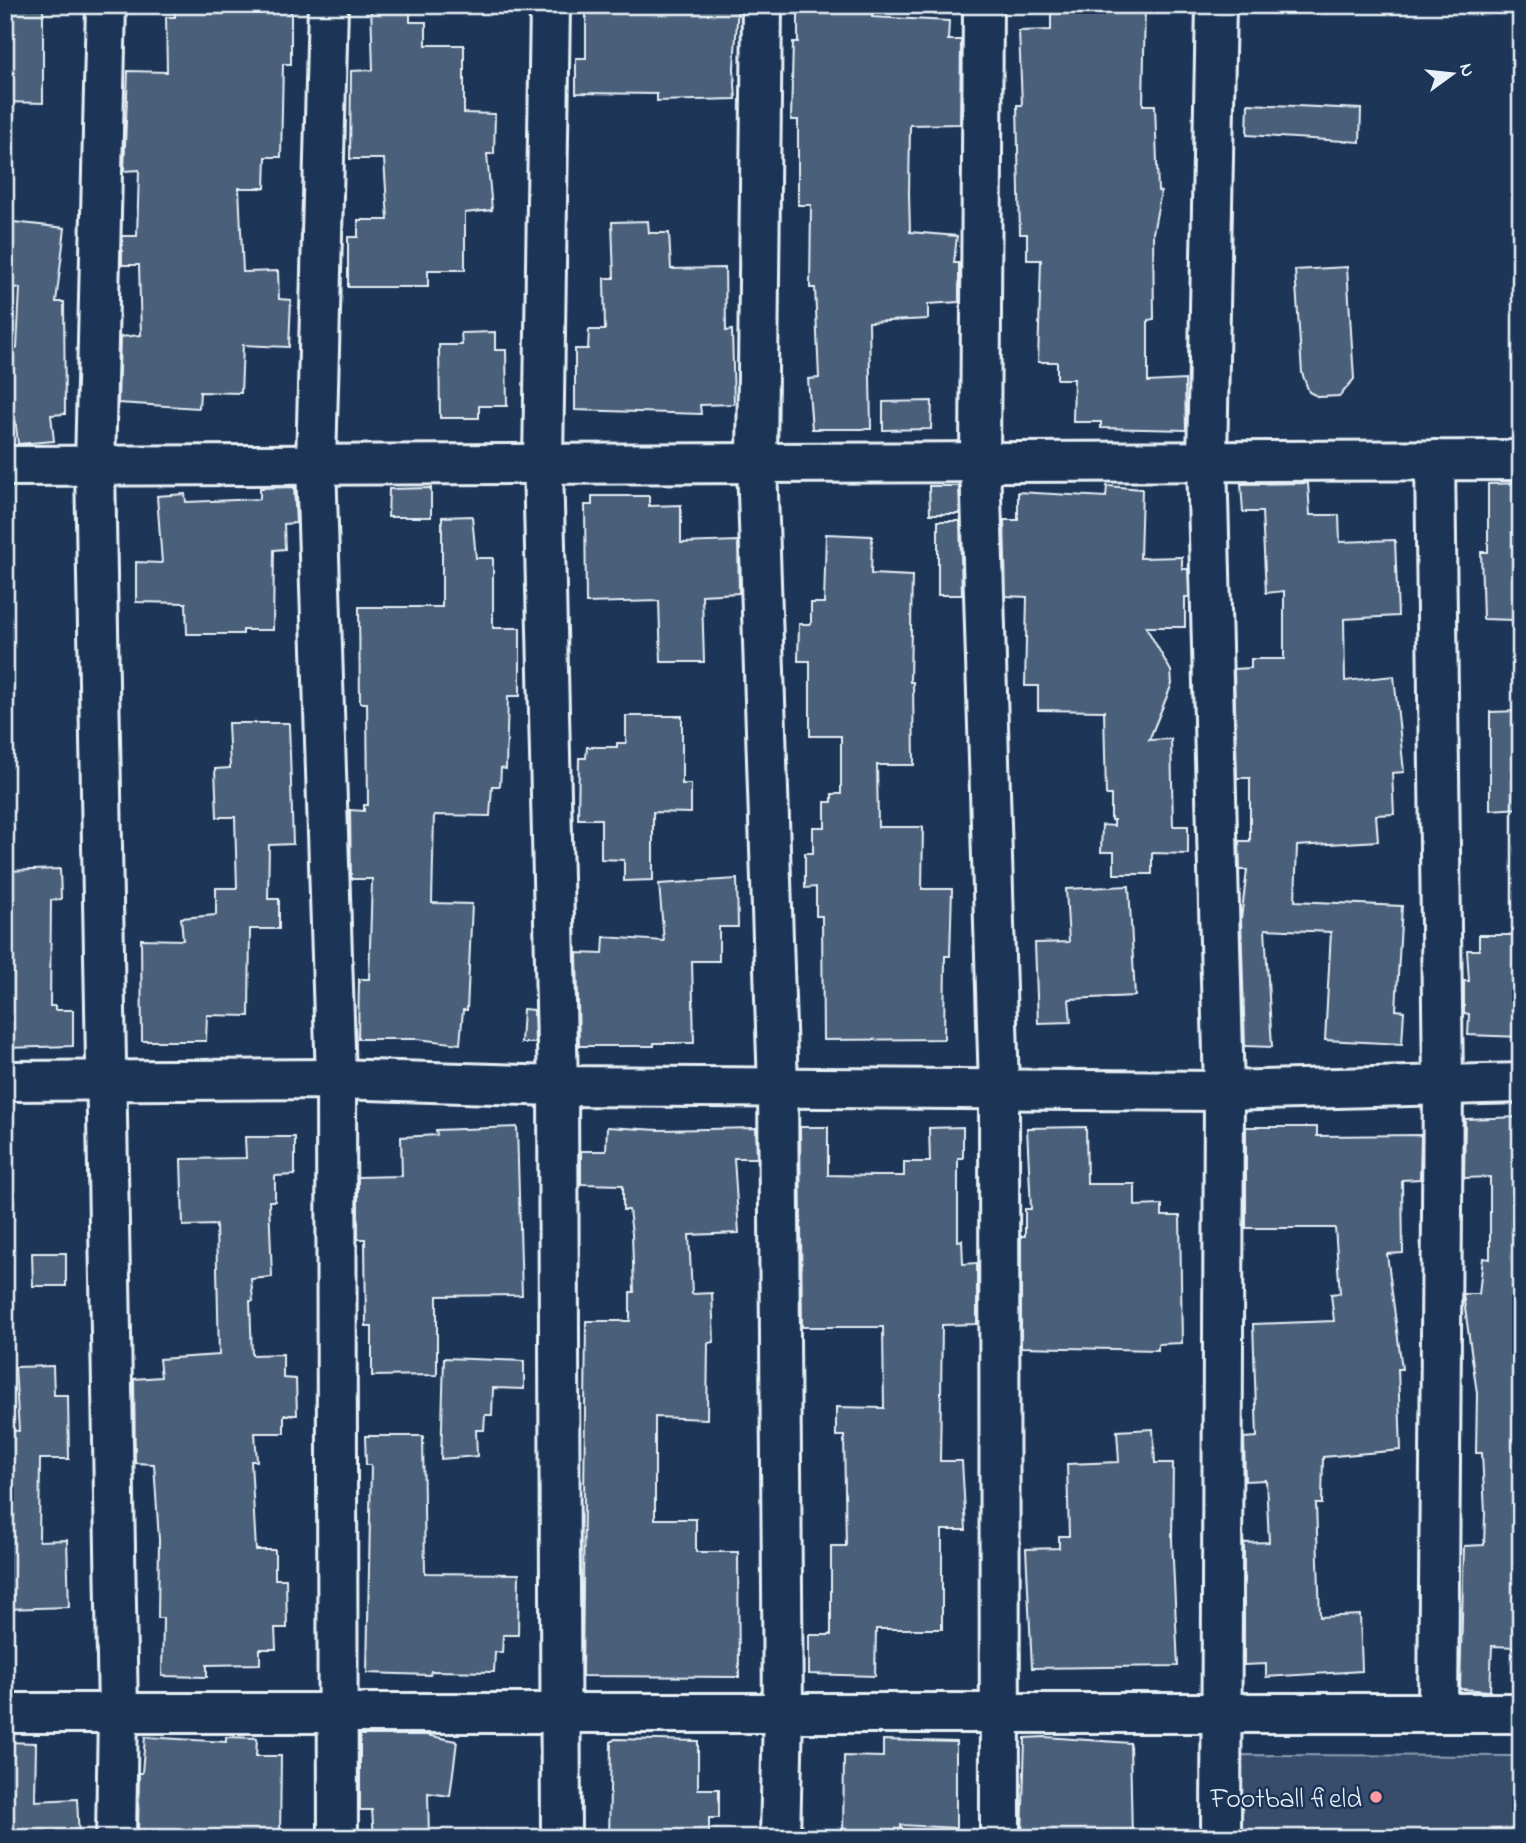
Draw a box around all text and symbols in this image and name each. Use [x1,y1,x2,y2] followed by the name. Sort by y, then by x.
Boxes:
[1418,38,1488,108] north arrow
[1451,61,1481,80] text: N
[1210,1780,1362,1821] place label: Football field
[1368,1789,1384,1805] marker: Football field

